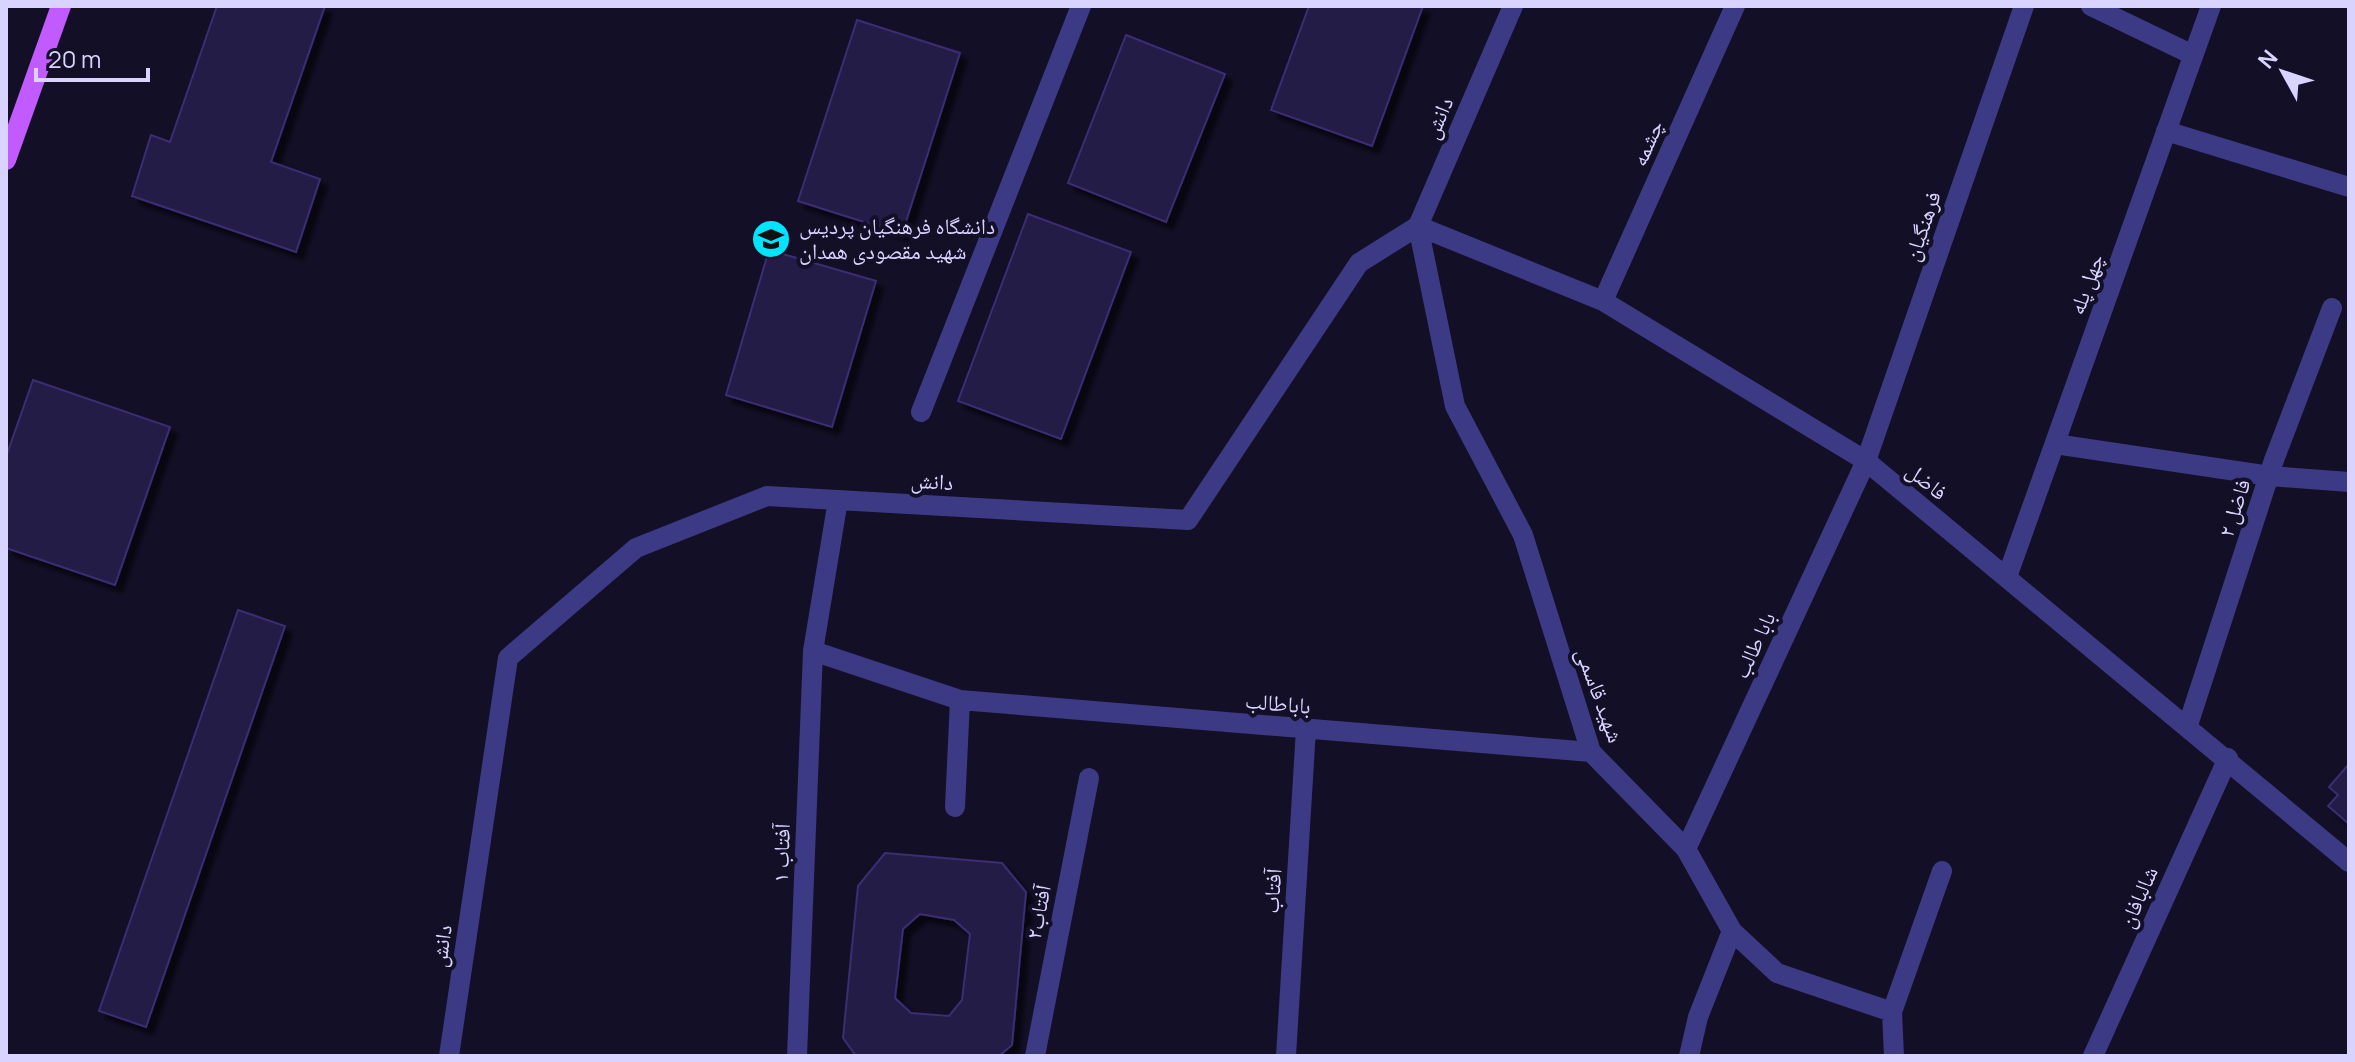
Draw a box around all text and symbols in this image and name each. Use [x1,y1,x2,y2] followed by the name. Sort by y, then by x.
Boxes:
[36,32,148,82] scale bar
[2243,32,2323,112] north arrow
[48,42,101,75] text: 20 m
[2251,43,2284,75] text: N
[1416,92,1460,144] street label: دانش
[1624,115,1670,171] street label: چشمه
[1896,187,1948,265] street label: فرهنگیان
[799,211,995,266] place label: دانشگاه فرهنگیان پردیس شهید مقصودی همدان
[750,218,792,260] school or university icon: دانشگاه فرهنگیان پردیس شهید مقصودی همدان
[2061,249,2111,319] street label: چهل پله
[1900,455,1954,507] street label: فاضل
[910,465,954,497] street label: دانش
[2211,475,2257,541] street label: فاضل ۲
[1726,607,1782,683] street label: بابا طالب
[1569,643,1631,747] street label: شهید قاسمی
[1244,685,1312,721] street label: باباطالب
[765,822,797,883] street label: آفتاب ۱
[2111,861,2165,933] street label: شالبافان
[1255,867,1289,914] street label: آفتاب
[1018,882,1058,942] street label: آفتاب۲
[423,923,459,969] street label: دانش

